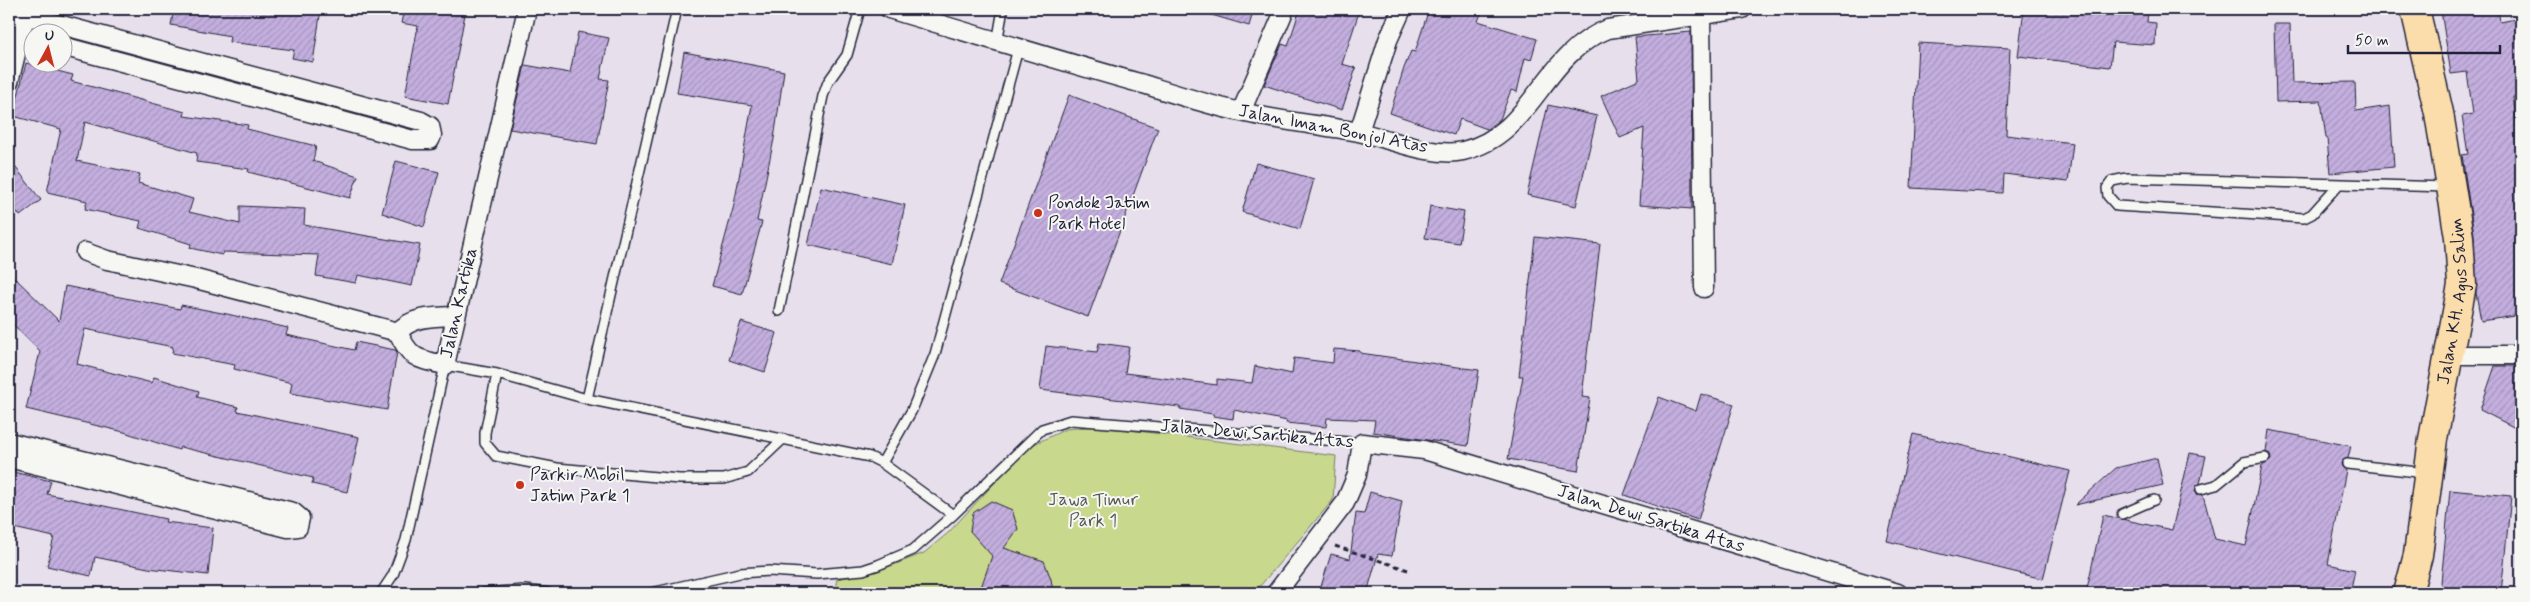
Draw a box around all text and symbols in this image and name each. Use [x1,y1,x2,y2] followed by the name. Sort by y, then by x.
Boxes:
[22,22,72,72] north arrow
[2348,22,2500,54] scale bar
[44,27,55,46] text: U
[2355,31,2389,51] text: 50 m
[1236,99,1430,159] street label: Jalan Imam Bonjol Atas
[1048,191,1150,236] place label: Pondok Jatim Park Hotel
[1032,207,1044,219] marker: Pondok Jatim Park Hotel
[2432,216,2474,386] street label: Jalan KH. Agus Salim
[435,245,483,361] street label: Jalan Kartika
[1159,414,1355,454] street label: Jalan Dewi Sartika Atas
[530,463,630,508] place label: Parkir Mobil Jatim Park 1
[514,479,526,491] marker: Parkir Mobil Jatim Park 1
[1555,479,1747,559] street label: Jalan Dewi Sartika Atas
[1048,488,1138,533] park label: Jawa Timur Park 1

